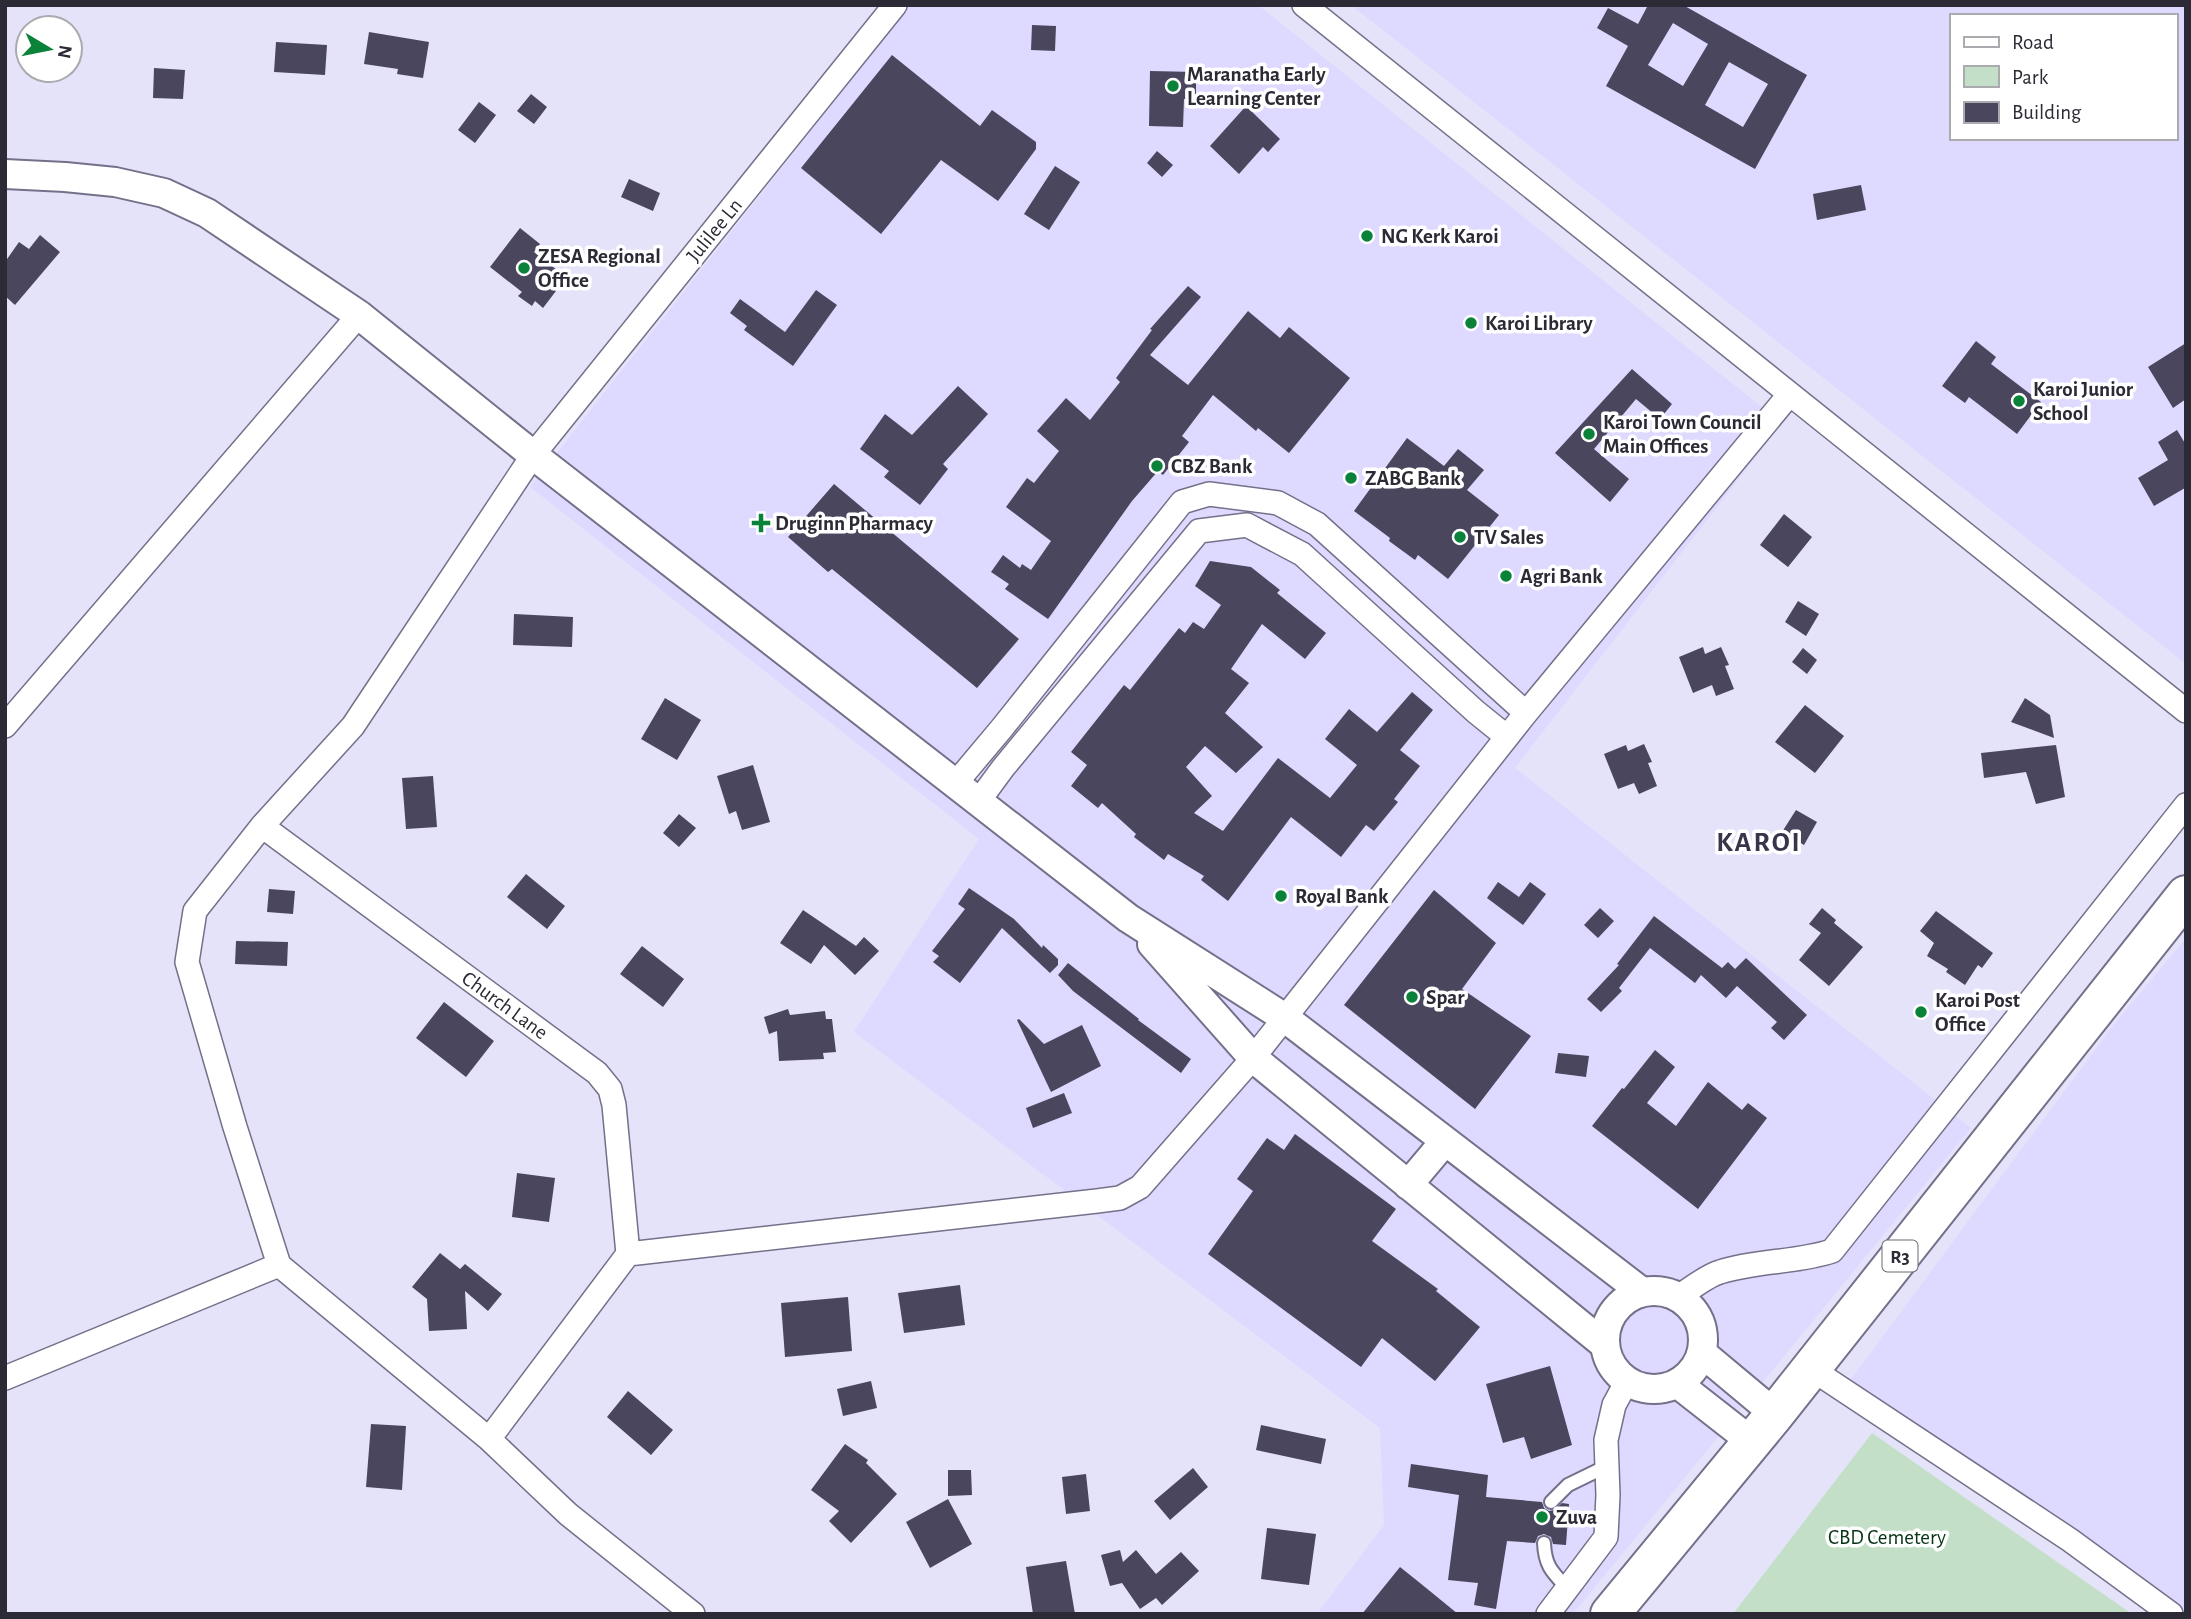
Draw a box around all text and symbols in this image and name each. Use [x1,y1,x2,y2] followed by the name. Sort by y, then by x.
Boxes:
[14,14,84,84] north arrow
[1950,14,2177,140] legend
[2012,32,2054,53] text: Road
[54,44,75,60] text: N
[1187,64,1326,109] place label: Maranatha Early Learning Center
[2012,67,2049,88] text: Park
[1165,78,1181,94] marker: Maranatha Early Learning Center
[2012,102,2082,123] text: Building
[683,195,746,266] street label: Julilee Ln
[1381,226,1499,247] place label: NG Kerk Karoi
[1359,228,1375,244] marker: NG Kerk Karoi
[538,246,661,291] place label: ZESA Regional Office
[516,260,532,276] marker: ZESA Regional Office
[1485,313,1593,334] place label: Karoi Library
[1463,315,1479,331] marker: Karoi Library
[2033,379,2134,424] place label: Karoi Junior School
[2011,393,2027,409] marker: Karoi Junior School
[1603,412,1762,457] place label: Karoi Town Council Main Offices
[1581,426,1597,442] marker: Karoi Town Council Main Offices
[1171,456,1253,477] place label: CBZ Bank
[1149,458,1165,474] marker: CBZ Bank
[1365,468,1461,489] place label: ZABG Bank
[1343,470,1359,486] marker: ZABG Bank
[775,513,933,534] place label: Druginn Pharmacy
[753,515,769,531] marker: Druginn Pharmacy
[1474,527,1544,548] place label: TV Sales
[1452,529,1468,545] marker: TV Sales
[1520,566,1603,587] place label: Agri Bank
[1498,568,1514,584] marker: Agri Bank
[1716,829,1802,857] district label: KAROI
[1295,886,1389,907] place label: Royal Bank
[1273,888,1289,904] marker: Royal Bank
[458,967,551,1043] street label: Church Lane
[1426,987,1465,1008] place label: Spar
[1404,989,1420,1005] marker: Spar
[1935,990,2020,1035] place label: Karoi Post Office
[1913,1004,1929,1020] marker: Karoi Post Office
[1882,1240,1918,1272] road number: R3
[1556,1507,1597,1528] place label: Zuva
[1534,1509,1550,1525] marker: Zuva
[1828,1527,1946,1548] park label: CBD Cemetery

